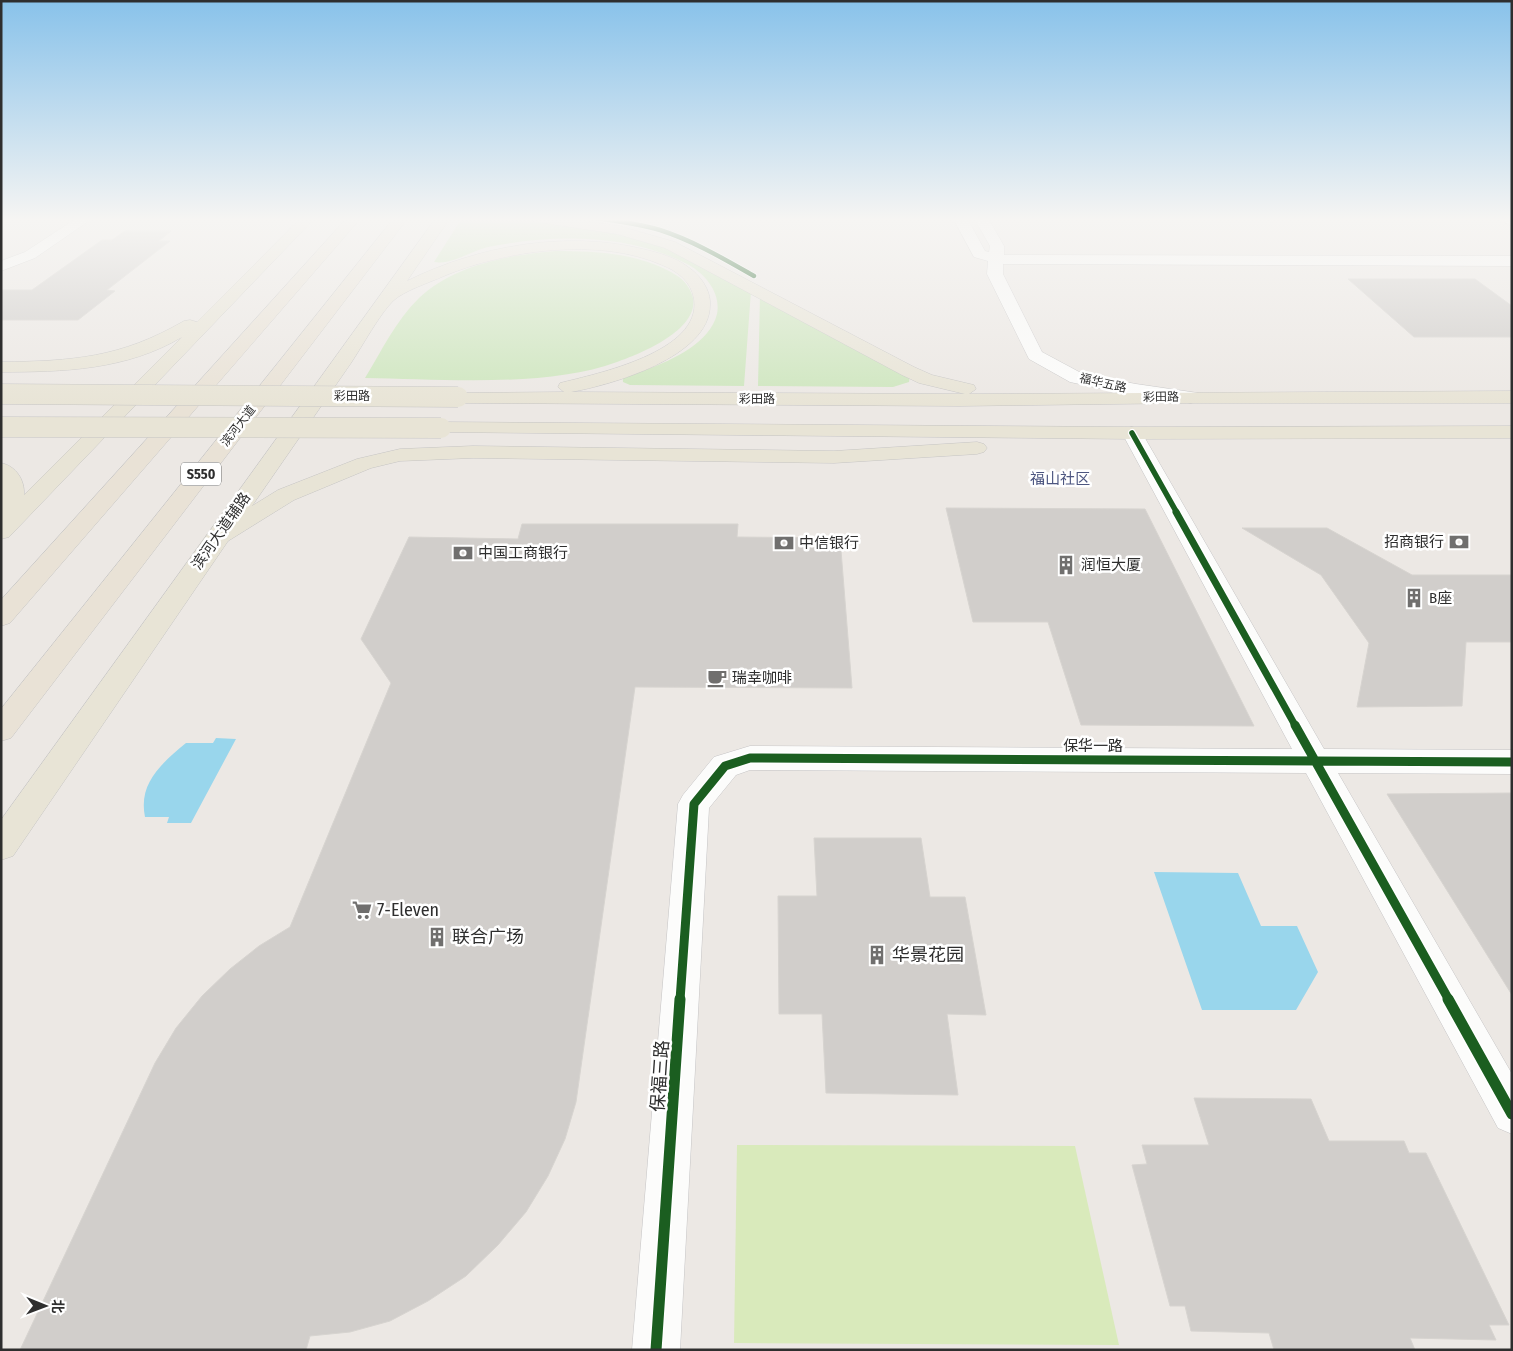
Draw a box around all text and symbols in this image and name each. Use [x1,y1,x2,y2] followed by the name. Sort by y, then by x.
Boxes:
[1078,371,1128,395] street label: 福华五路
[334,389,370,403] street label: 彩田路
[1143,390,1179,404] street label: 彩田路
[739,392,775,406] street label: 彩田路
[218,403,258,449] street label: 滨河大道
[181,462,221,486] road number: S550
[1030,470,1090,488] district label: 福山社区
[188,489,254,573] street label: 滨河大道辅路
[1448,531,1470,553] bank icon: 招商银行
[773,532,795,554] bank icon: 中信银行
[1384,533,1444,551] place label: 招商银行
[799,534,859,552] place label: 中信银行
[452,542,474,564] bank icon: 中国工商银行
[478,544,568,562] place label: 中国工商银行
[1055,554,1077,576] building icon: 润恒大厦
[1081,556,1141,574] place label: 润恒大厦
[1403,587,1425,609] building icon: B座
[1429,589,1452,607] place label: B座
[706,667,728,689] cafe icon: 瑞幸咖啡
[732,669,792,687] place label: 瑞幸咖啡
[1063,737,1123,755] street label: 保华一路
[351,899,373,921] supermarket icon: 7-Eleven
[377,899,439,921] place label: 7-Eleven
[426,926,448,948] building icon: 联合广场
[452,926,524,948] place label: 联合广场
[866,944,888,966] building icon: 华景花园
[892,944,964,966] place label: 华景花园
[647,1039,673,1113] street label: 保福三路
[20,1281,70,1331] north arrow
[49,1299,66,1313] text: 北

